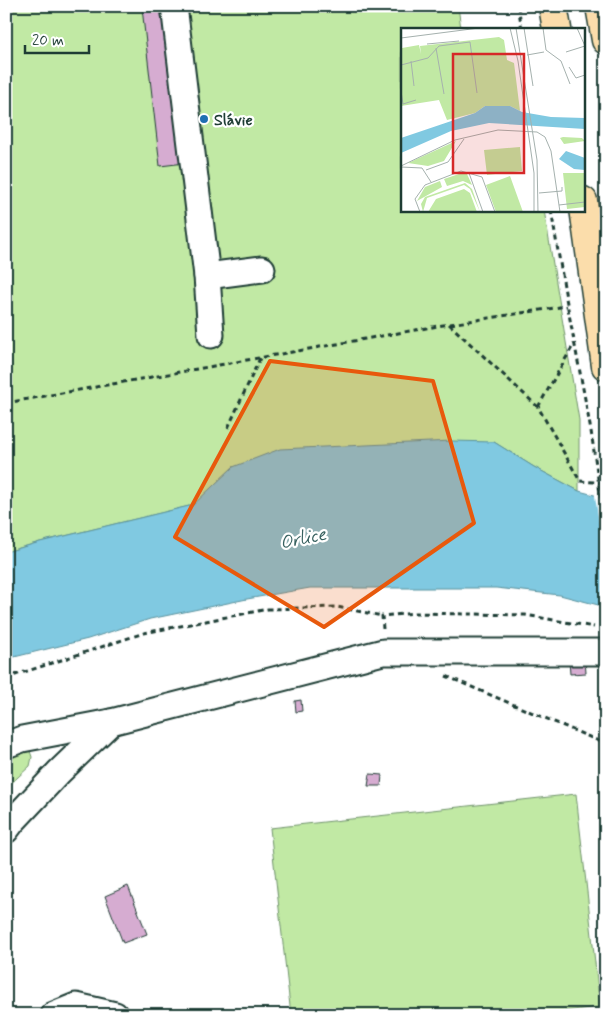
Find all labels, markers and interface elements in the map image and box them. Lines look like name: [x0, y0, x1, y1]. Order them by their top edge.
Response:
scale bar: [25, 22, 89, 54]
inset map: [401, 28, 584, 211]
text: 20 m: [32, 31, 64, 51]
place label: Slávie: [214, 110, 253, 131]
marker: Slávie: [198, 113, 210, 125]
water label: Orlice: [278, 522, 330, 556]

